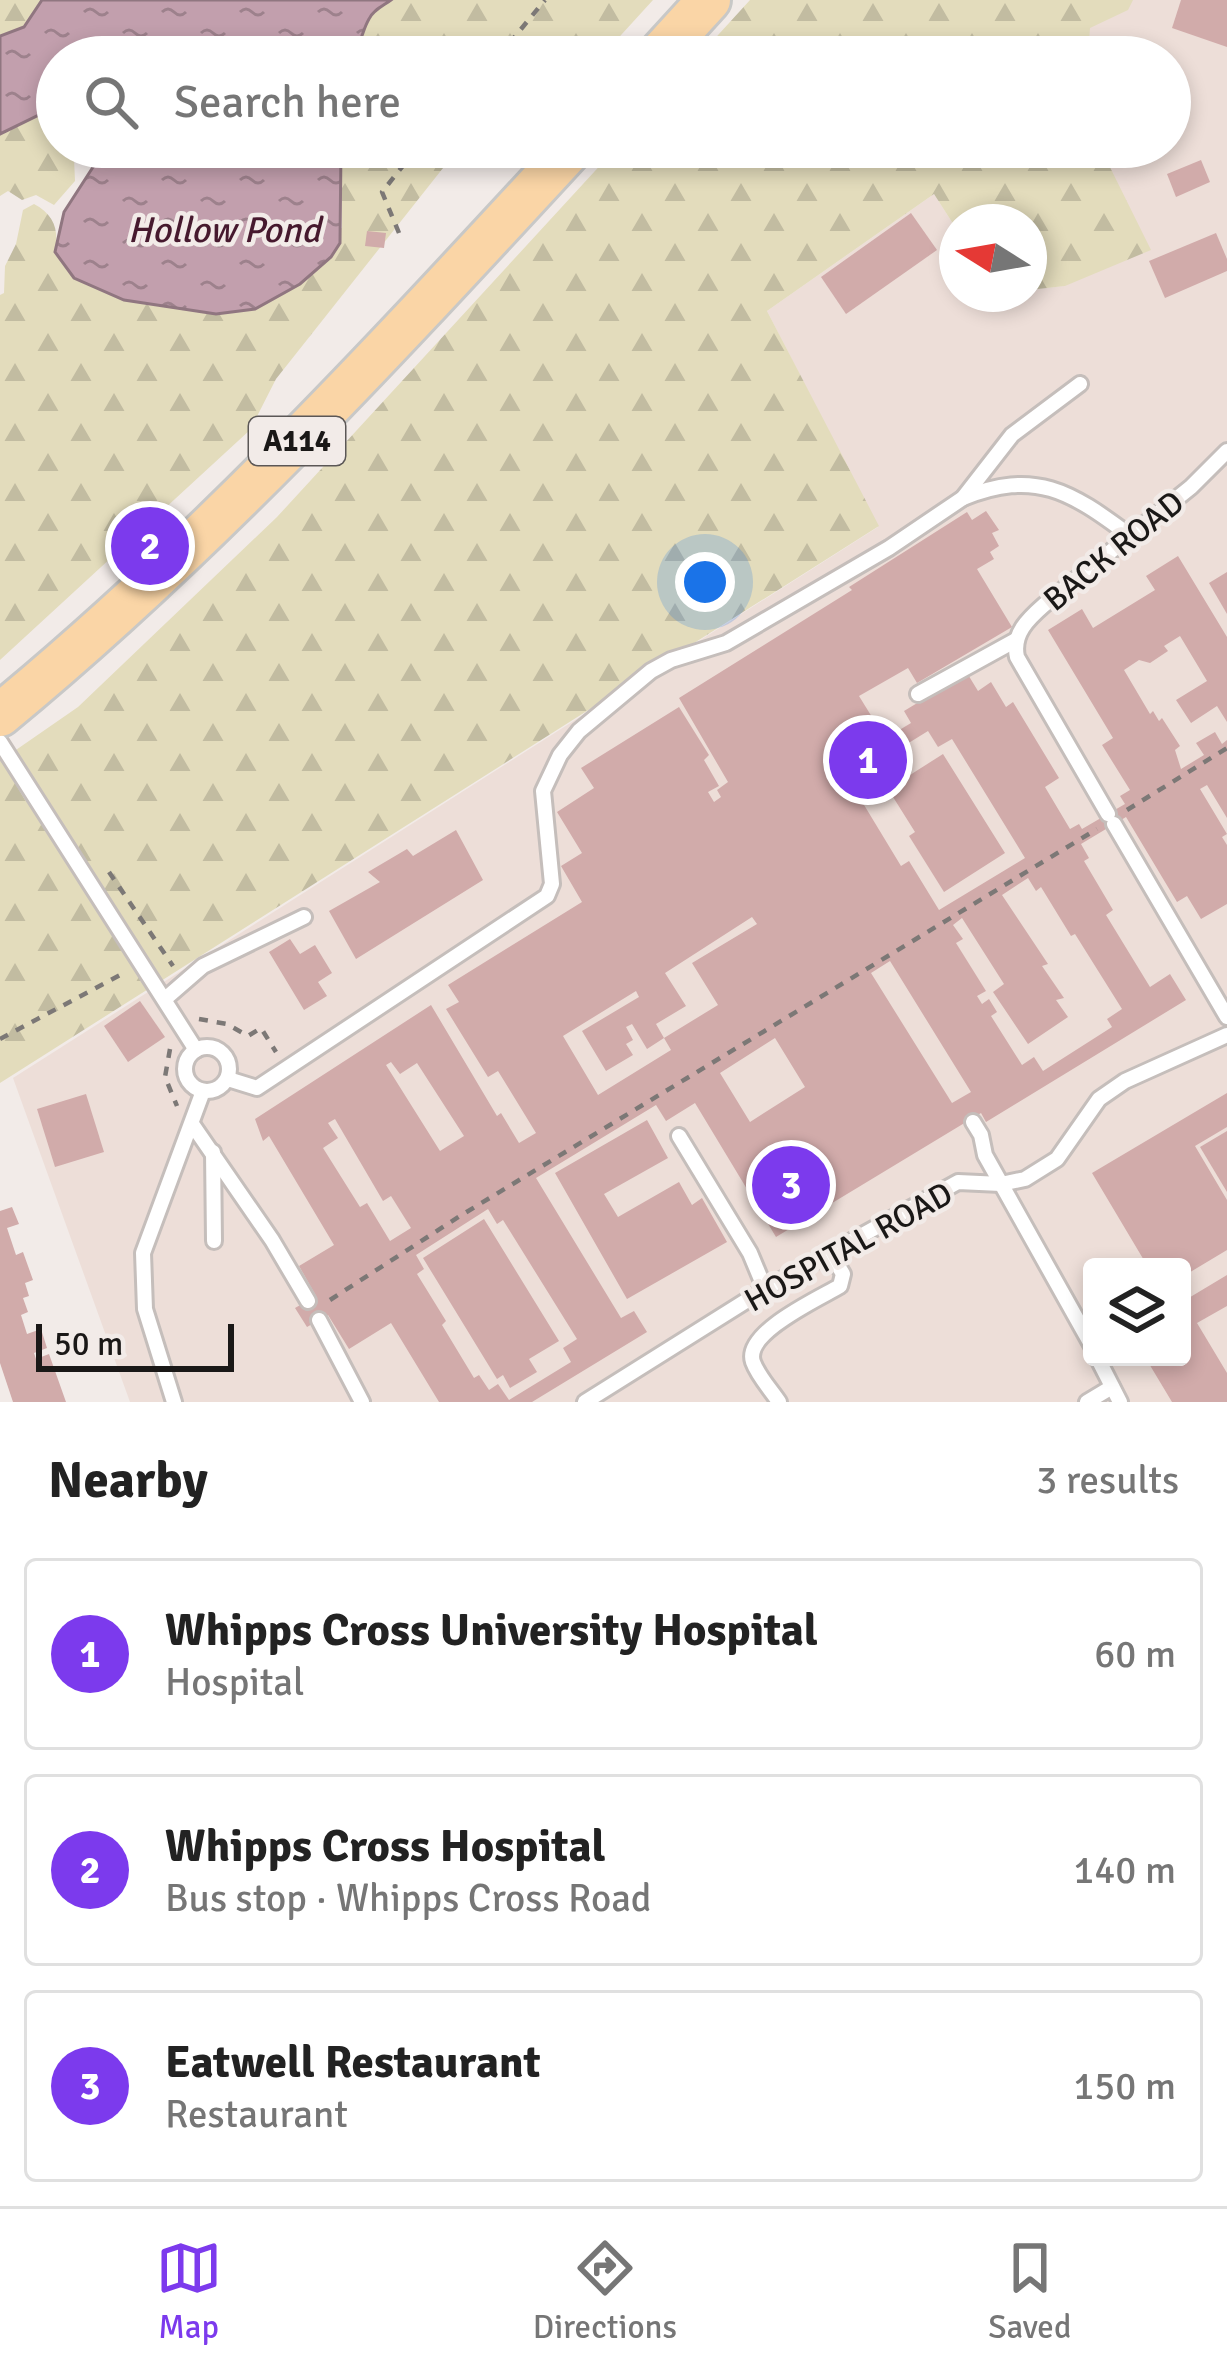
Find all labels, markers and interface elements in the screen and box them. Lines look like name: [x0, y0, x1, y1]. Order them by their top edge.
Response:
search box: [36, 36, 1191, 168]
icon: search: [78, 69, 144, 135]
text: Search here: [174, 75, 401, 130]
north arrow: [939, 204, 1047, 312]
water label: Hollow Pond: [128, 208, 324, 253]
road number: A114: [249, 417, 345, 465]
street label: BACK ROAD: [1035, 482, 1192, 620]
pin: 2: [111, 501, 189, 591]
your location: [675, 552, 735, 612]
pin: 1: [829, 715, 907, 805]
pin: 3: [752, 1140, 830, 1230]
street label: HOSPITAL ROAD: [738, 1173, 960, 1321]
map controls: [1083, 1258, 1191, 1366]
button: layers: [1083, 1258, 1191, 1366]
scale bar: [36, 1318, 234, 1371]
text: 50 m: [54, 1324, 123, 1365]
text: Nearby: [48, 1449, 208, 1512]
text: 3 results: [1036, 1456, 1179, 1504]
text: Whipps Cross University Hospital: [165, 1603, 818, 1658]
text: 1: [79, 1630, 101, 1678]
text: 60 m: [1094, 1630, 1176, 1678]
text: Hospital: [165, 1658, 305, 1706]
text: Whipps Cross Hospital: [165, 1819, 606, 1874]
text: 2: [79, 1846, 101, 1894]
text: 140 m: [1073, 1846, 1176, 1894]
text: Bus stop · Whipps Cross Road: [165, 1874, 652, 1922]
text: Eatwell Restaurant: [165, 2035, 541, 2090]
text: 3: [79, 2062, 101, 2110]
text: 150 m: [1073, 2062, 1176, 2110]
text: Restaurant: [165, 2090, 348, 2138]
tab: Map: [156, 2235, 222, 2348]
tab: Directions: [533, 2235, 677, 2348]
tab: Saved: [988, 2235, 1071, 2348]

